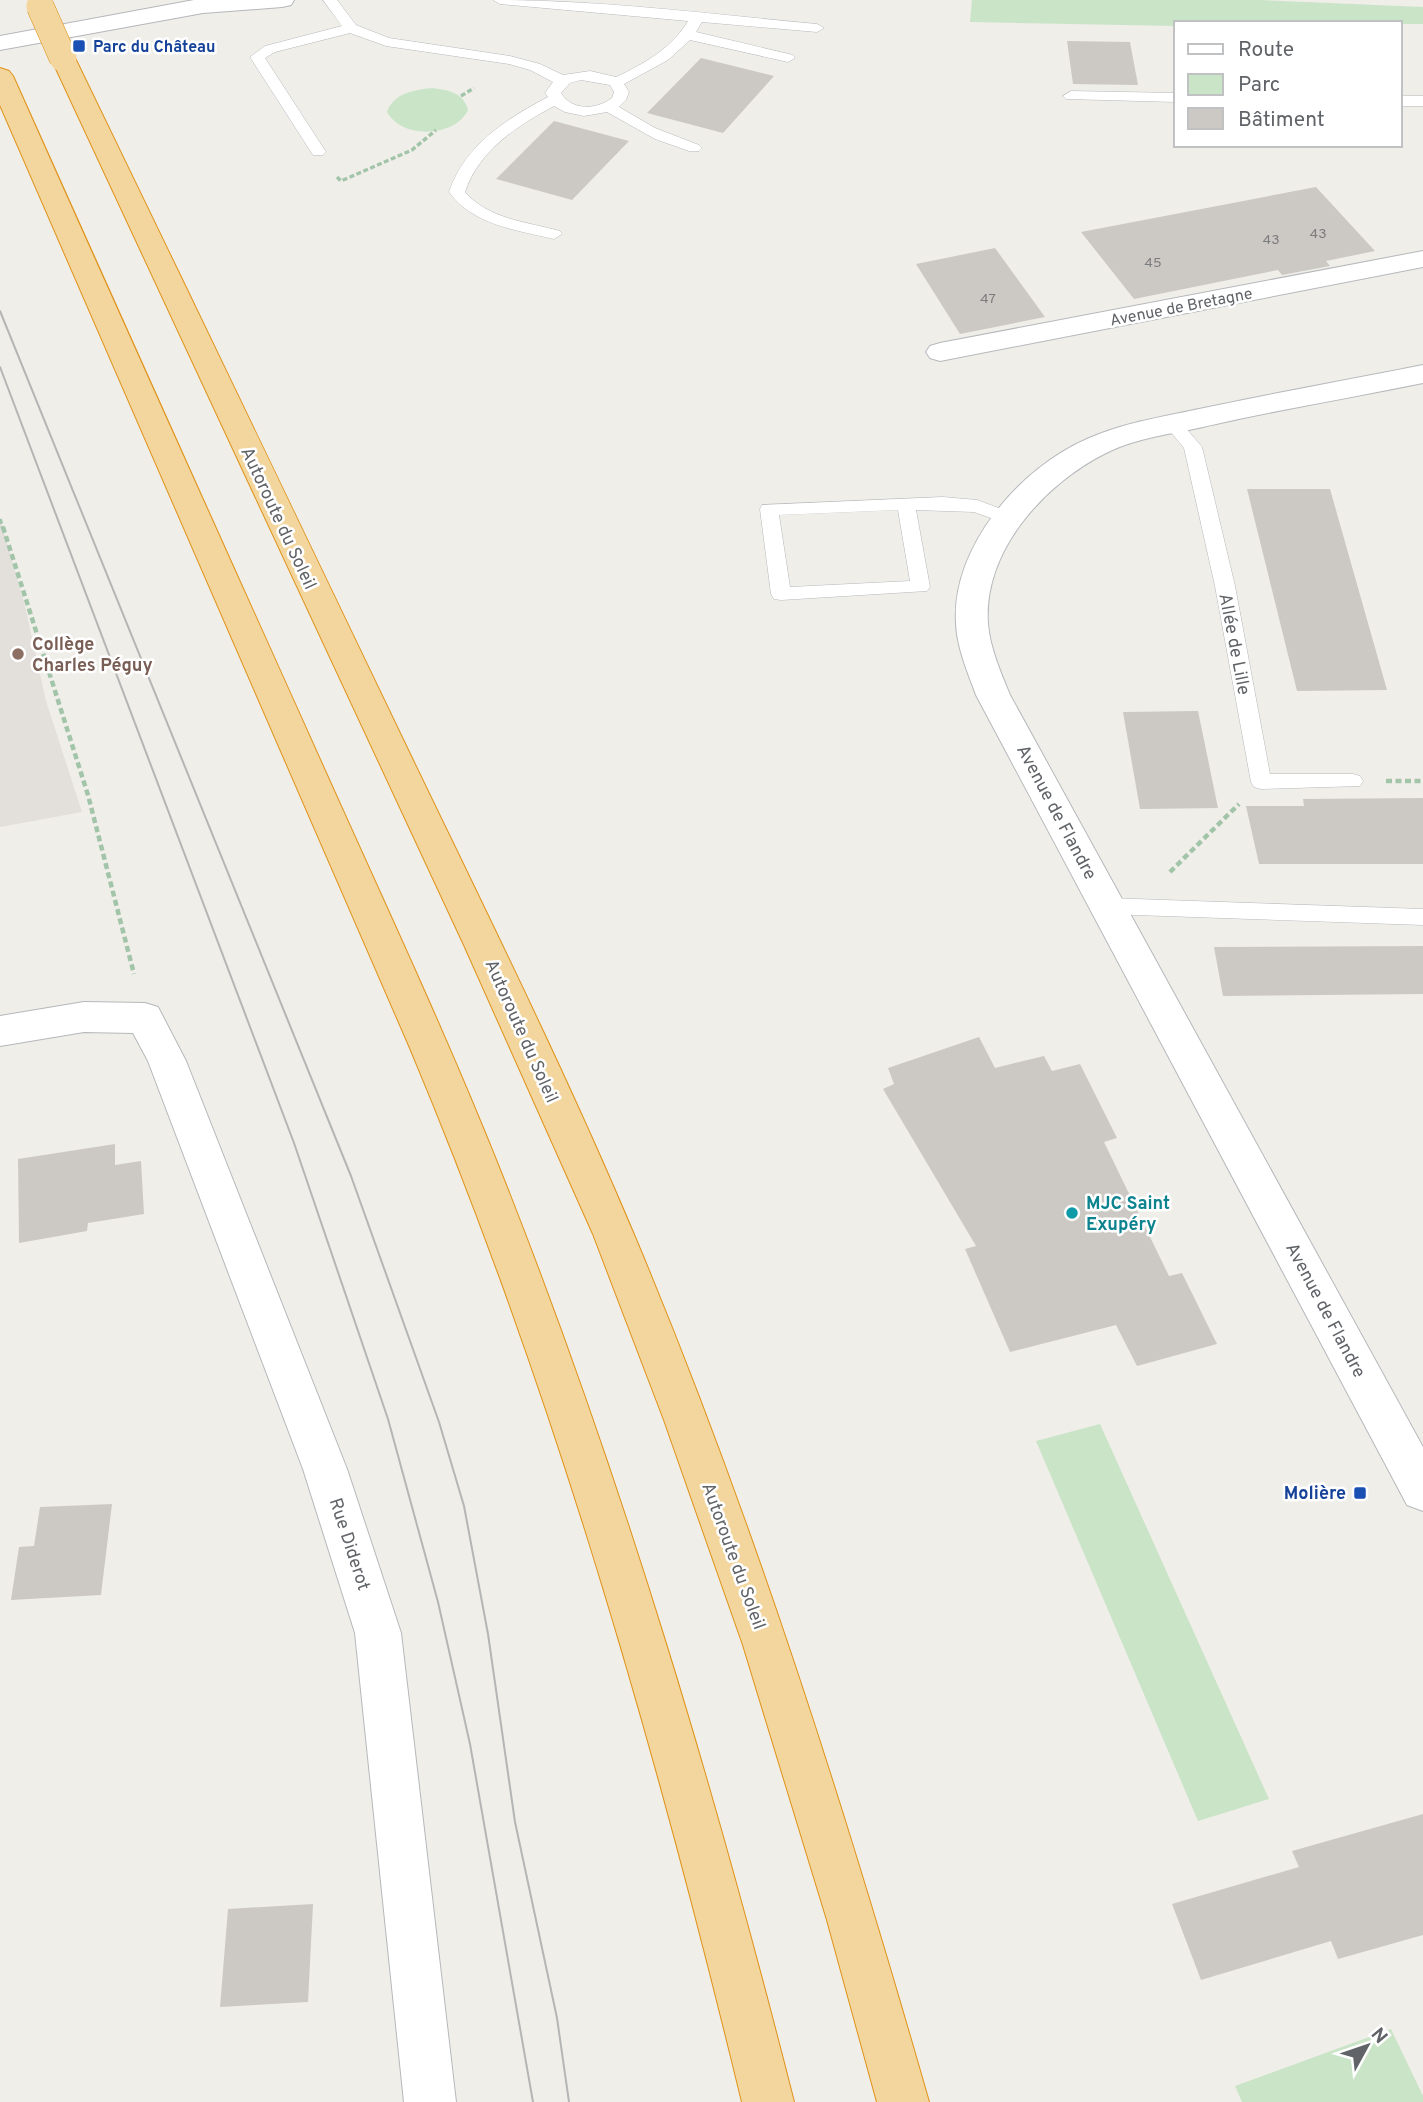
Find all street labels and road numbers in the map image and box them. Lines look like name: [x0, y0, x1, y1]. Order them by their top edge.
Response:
street label: Avenue de Bretagne: [1108, 284, 1254, 332]
street label: Autoroute du Soleil: [235, 444, 321, 594]
street label: Allée de Lille: [1212, 592, 1255, 697]
street label: Avenue de Flandre: [1010, 741, 1101, 884]
street label: Autoroute du Soleil: [479, 956, 563, 1107]
street label: Avenue de Flandre: [1279, 1239, 1370, 1382]
street label: Autoroute du Soleil: [695, 1480, 770, 1633]
street label: Rue Diderot: [323, 1495, 374, 1594]

